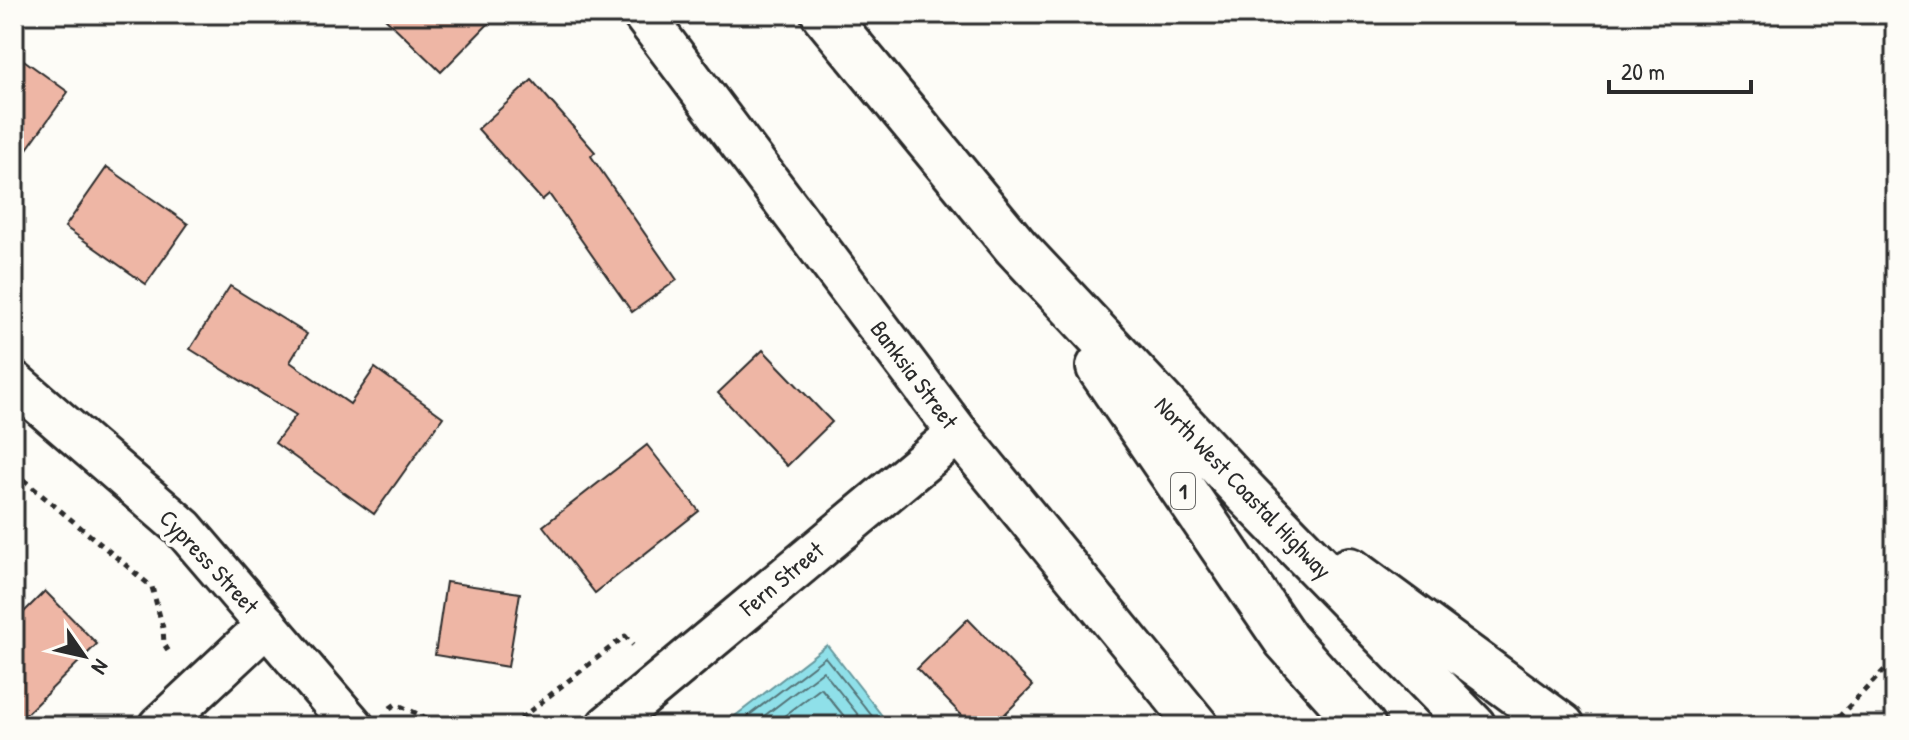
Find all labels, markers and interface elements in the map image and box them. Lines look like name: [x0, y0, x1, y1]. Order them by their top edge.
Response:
scale bar: [1609, 44, 1751, 94]
text: 20 m: [1621, 55, 1665, 87]
street label: Banksia Street: [864, 314, 966, 436]
street label: North West Coastal Highway: [1148, 389, 1339, 585]
road number: 1: [1171, 473, 1195, 509]
street label: Cypress Street: [153, 502, 267, 621]
street label: Fern Street: [732, 533, 831, 623]
north arrow: [44, 616, 124, 696]
text: N: [85, 654, 116, 681]

